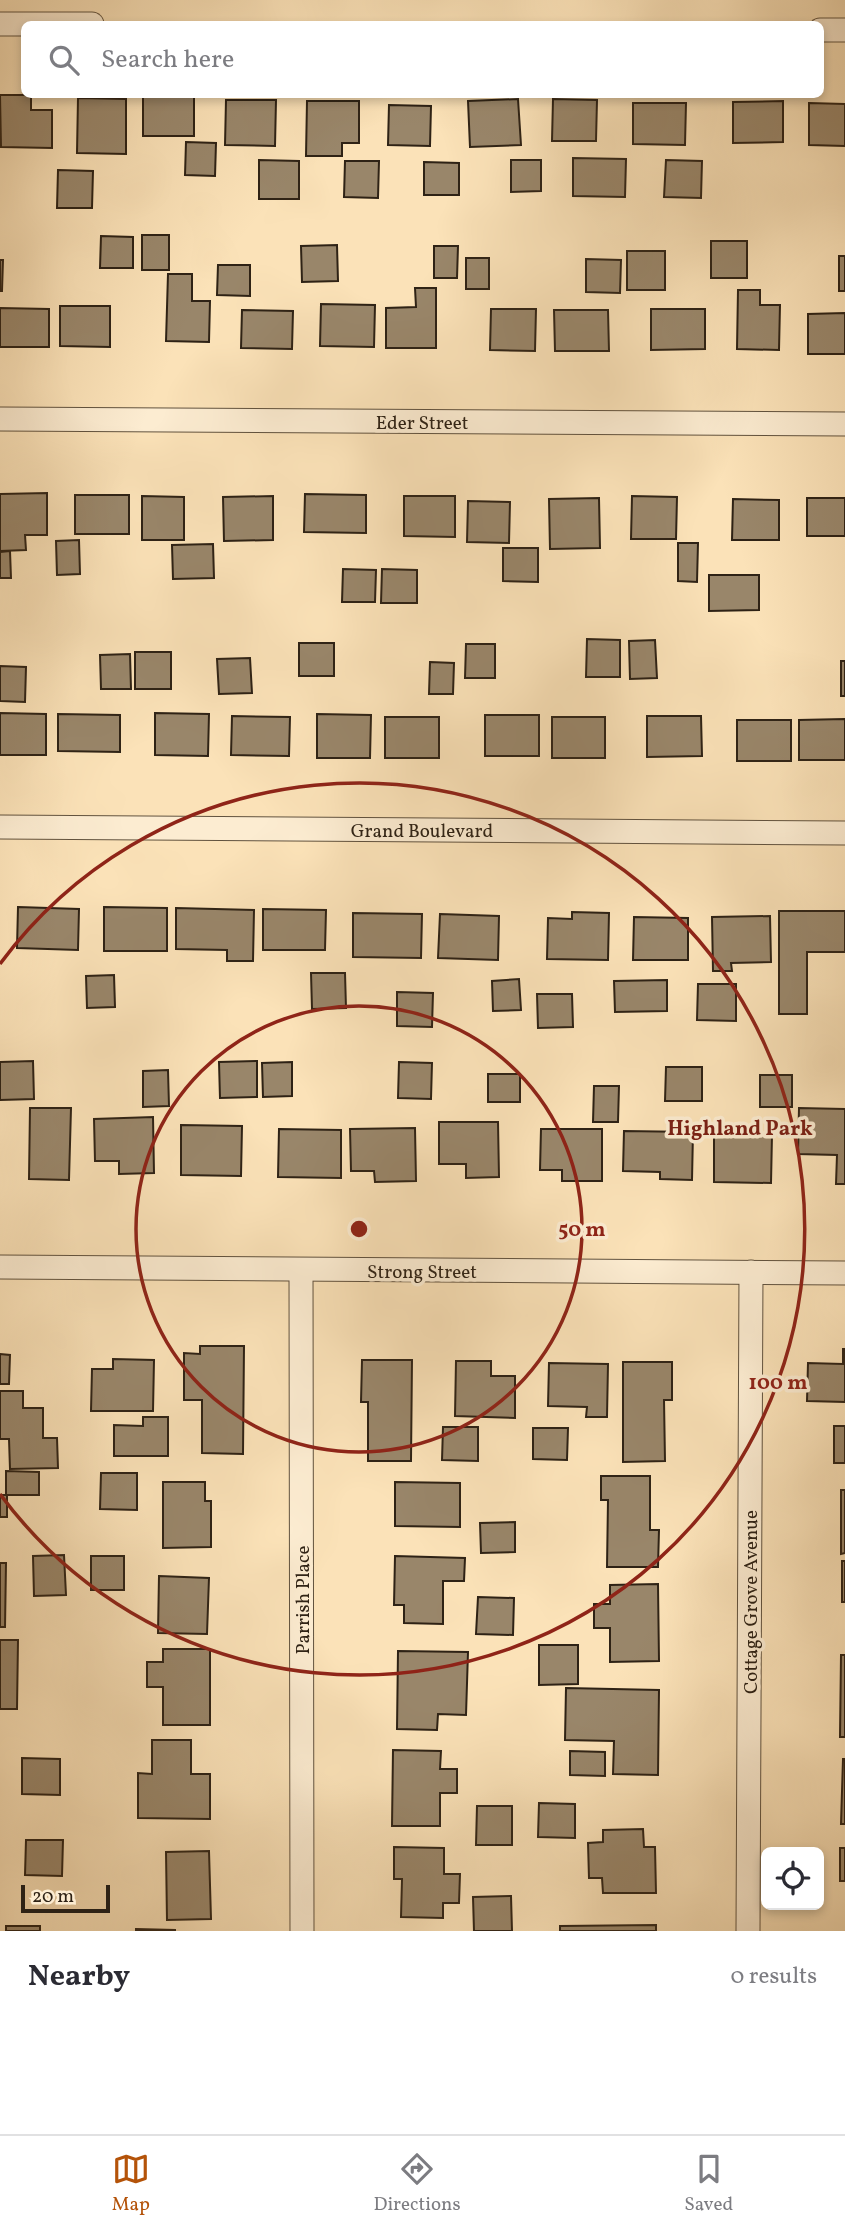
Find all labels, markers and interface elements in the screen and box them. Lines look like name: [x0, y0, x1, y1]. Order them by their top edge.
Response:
search box: [21, 21, 824, 98]
icon: search: [45, 41, 83, 79]
text: Search here: [101, 42, 234, 78]
street label: Eder Street: [376, 411, 469, 437]
street label: Grand Boulevard: [351, 819, 493, 845]
district label: Highland Park: [667, 1115, 813, 1144]
text: 50 m: [558, 1216, 606, 1245]
centre of rings: [347, 1217, 371, 1241]
street label: Strong Street: [367, 1260, 477, 1286]
text: 100 m: [748, 1369, 808, 1398]
street label: Cottage Grove Avenue: [739, 1510, 765, 1694]
street label: Parrish Place: [291, 1545, 317, 1655]
map controls: [761, 1847, 824, 1910]
button: locate: [761, 1847, 824, 1910]
scale bar: [21, 1882, 110, 1914]
text: 20 m: [32, 1884, 74, 1910]
text: Nearby: [28, 1956, 130, 1998]
text: 0 results: [730, 1961, 817, 1993]
tab: Map: [112, 2150, 150, 2218]
tab: Directions: [374, 2150, 461, 2218]
tab: Saved: [684, 2150, 733, 2218]

